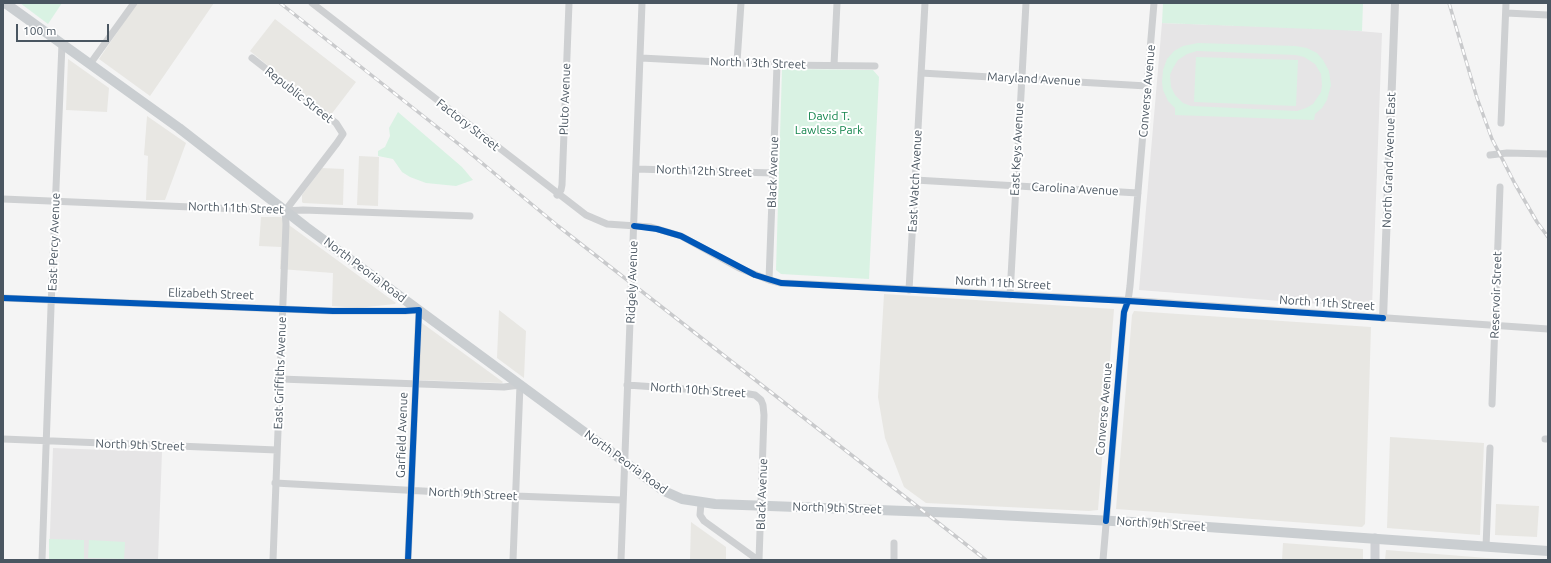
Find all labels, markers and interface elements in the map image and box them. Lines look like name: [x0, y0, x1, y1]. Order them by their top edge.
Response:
scale bar: [18, 16, 111, 42]
text: 100 m: [23, 24, 56, 37]
street label: Converse Avenue: [1136, 44, 1158, 138]
street label: North 13th Street: [710, 54, 806, 72]
street label: Pluto Avenue: [557, 63, 573, 135]
street label: Republic Street: [262, 64, 336, 126]
street label: Maryland Avenue: [987, 69, 1081, 89]
street label: North Grand Avenue East: [1379, 92, 1399, 228]
street label: Factory Street: [434, 96, 502, 154]
street label: East Keys Avenue: [1007, 102, 1027, 196]
park label: David T. Lawless Park: [795, 109, 863, 137]
street label: East Watch Avenue: [905, 129, 925, 233]
street label: Black Avenue: [765, 136, 781, 208]
street label: North 12th Street: [656, 162, 752, 180]
street label: Carolina Avenue: [1031, 180, 1119, 198]
street label: East Percy Avenue: [45, 193, 63, 291]
street label: North 11th Street: [188, 199, 284, 217]
street label: North Peoria Road: [321, 234, 409, 306]
street label: Ridgely Avenue: [623, 240, 641, 324]
street label: Reservoir Street: [1487, 251, 1505, 339]
street label: North 11th Street: [955, 273, 1051, 293]
street label: Elizabeth Street: [168, 285, 254, 303]
street label: North 11th Street: [1279, 292, 1375, 314]
street label: East Griffiths Avenue: [271, 316, 289, 430]
street label: Converse Avenue: [1093, 362, 1115, 456]
street label: North 10th Street: [650, 379, 746, 401]
street label: Garfield Avenue: [393, 392, 411, 478]
street label: North Peoria Road: [582, 427, 670, 497]
street label: North 9th Street: [95, 436, 185, 454]
street label: Black Avenue: [754, 458, 770, 530]
street label: North 9th Street: [428, 484, 518, 504]
street label: North 9th Street: [792, 499, 882, 517]
street label: North 9th Street: [1116, 514, 1206, 534]

